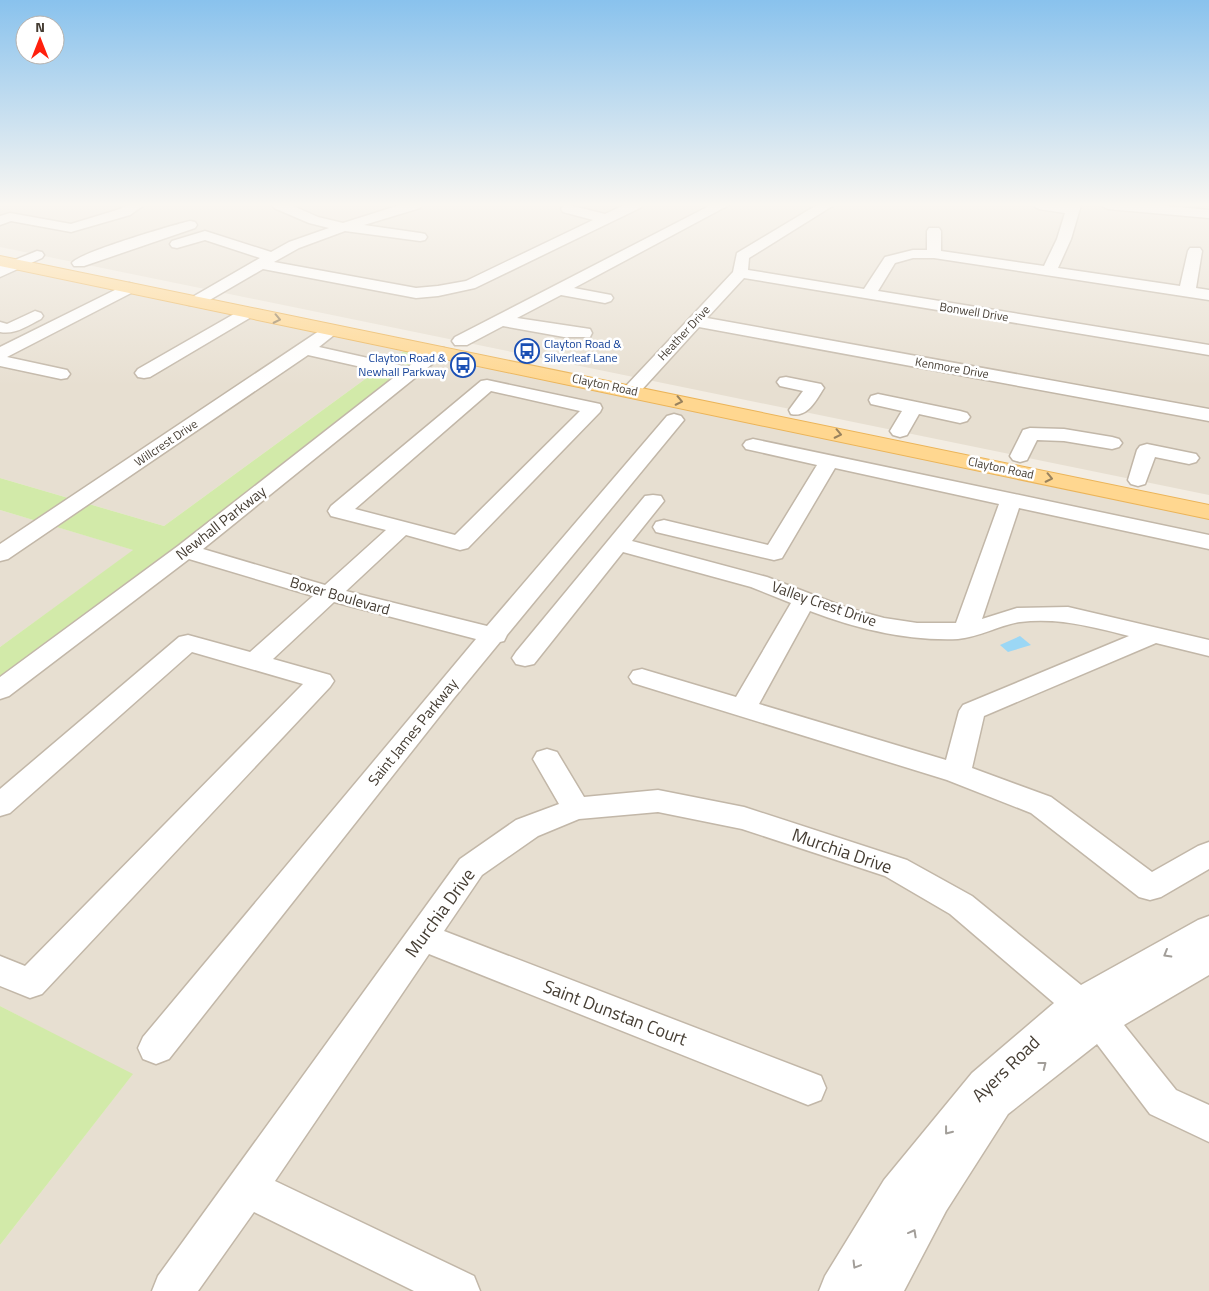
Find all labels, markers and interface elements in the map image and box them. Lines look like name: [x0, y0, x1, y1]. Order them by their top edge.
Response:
north arrow: [15, 15, 65, 65]
text: N: [35, 16, 45, 37]
street label: Bonwell Drive: [938, 297, 1010, 326]
street label: Heather Drive: [653, 301, 714, 365]
one-way arrow: [272, 314, 281, 324]
place label: Clayton Road & Silverleaf Lane: [544, 334, 622, 367]
bus stop icon: Clayton Road & Silverleaf Lane: [514, 338, 540, 364]
place label: Clayton Road & Newhall Parkway: [358, 348, 447, 381]
bus stop icon: Clayton Road & Newhall Parkway: [450, 352, 476, 378]
street label: Kenmore Drive: [914, 352, 990, 383]
street label: Clayton Road: [571, 368, 640, 401]
one-way arrow: [675, 395, 684, 406]
street label: Willcrest Drive: [130, 414, 201, 471]
one-way arrow: [834, 428, 843, 439]
street label: Clayton Road: [967, 451, 1036, 484]
one-way arrow: [1044, 472, 1053, 483]
street label: Newhall Parkway: [170, 480, 271, 565]
street label: Boxer Boulevard: [287, 570, 393, 621]
street label: Valley Crest Drive: [768, 575, 880, 632]
street label: Saint James Parkway: [362, 673, 463, 790]
street label: Murchia Drive: [788, 821, 896, 880]
street label: Murchia Drive: [398, 862, 481, 963]
one-way arrow: [1164, 947, 1173, 957]
street label: Saint Dunstan Court: [539, 973, 692, 1053]
street label: Ayers Road: [966, 1029, 1046, 1108]
one-way arrow: [1037, 1063, 1046, 1071]
one-way arrow: [945, 1125, 954, 1135]
one-way arrow: [906, 1229, 916, 1238]
one-way arrow: [852, 1259, 862, 1268]

